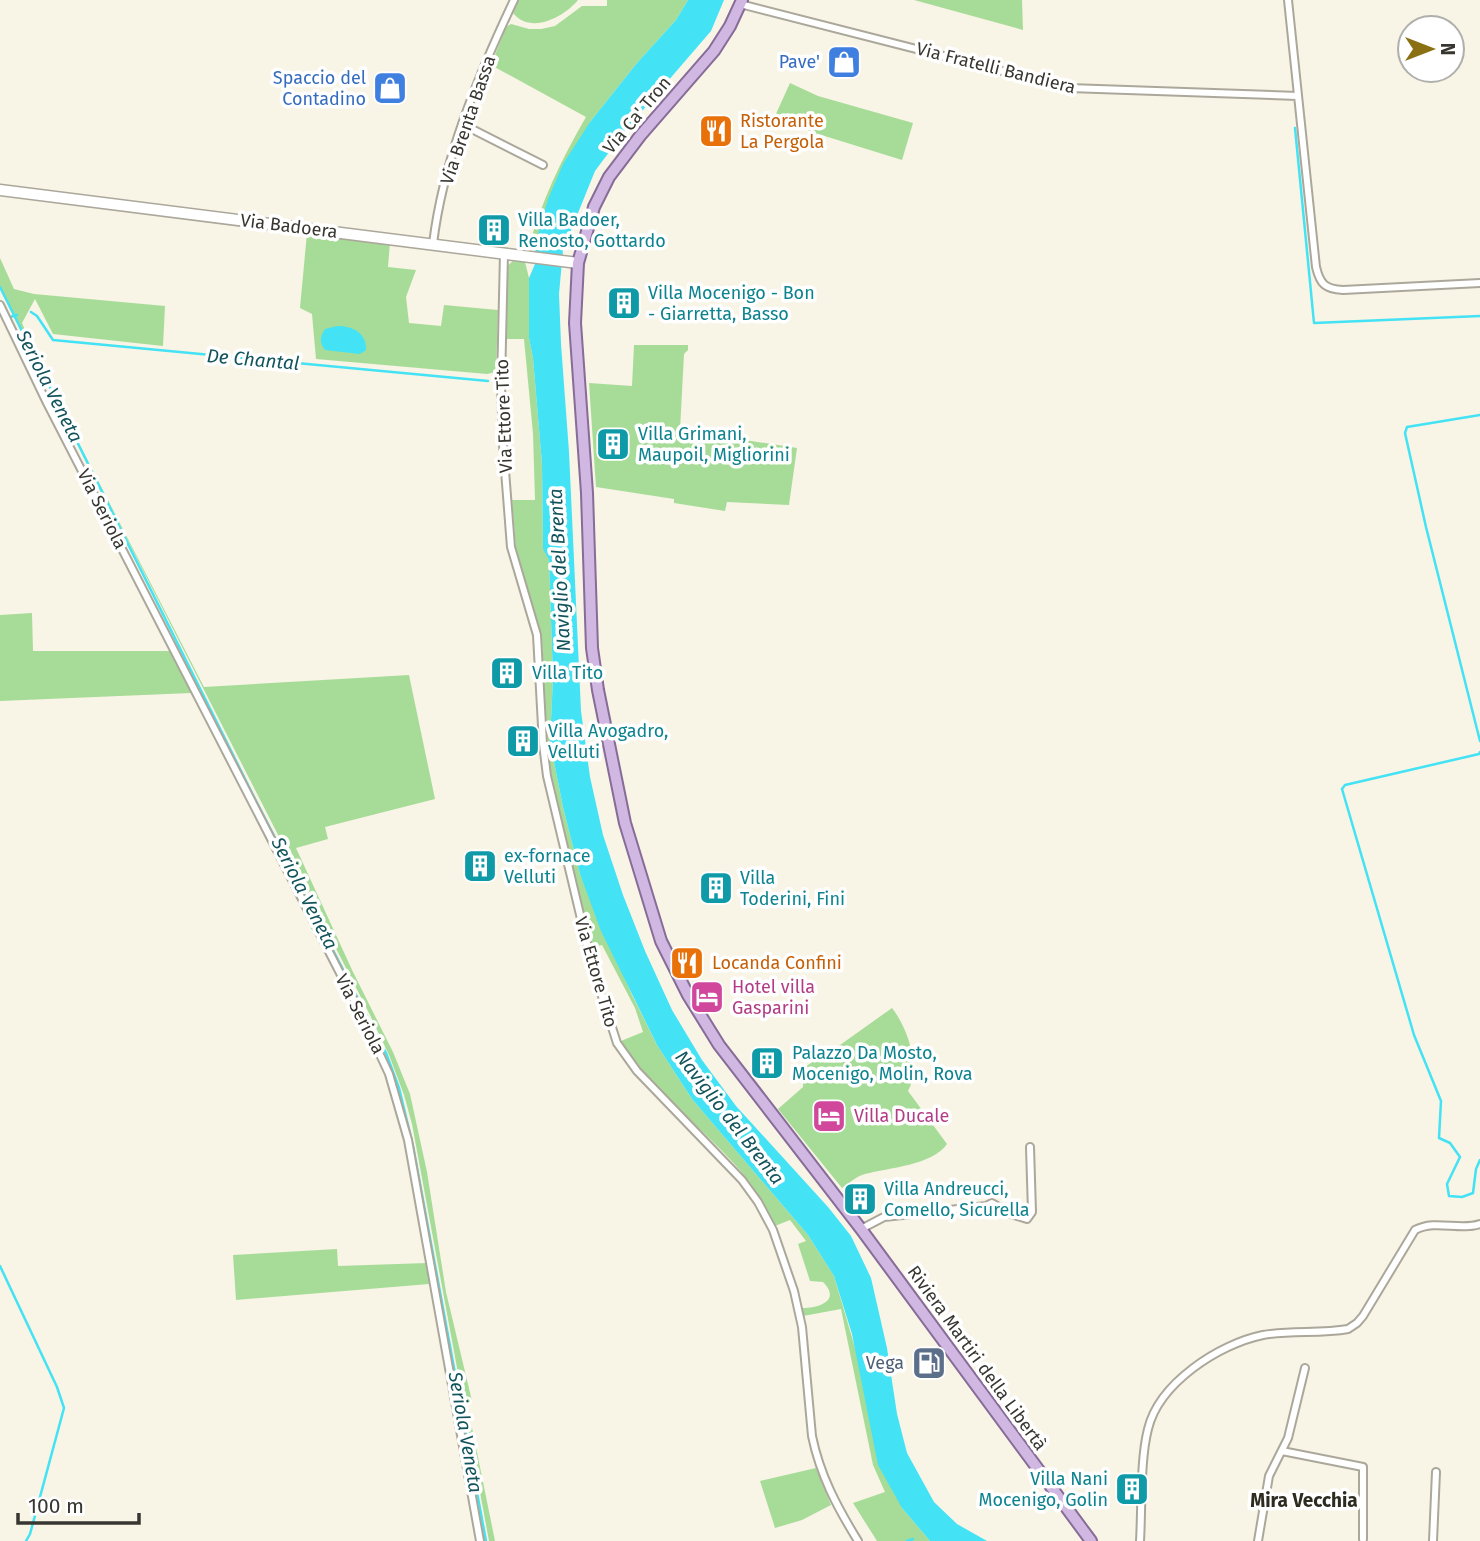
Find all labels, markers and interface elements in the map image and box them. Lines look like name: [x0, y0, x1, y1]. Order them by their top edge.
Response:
north arrow: [1396, 14, 1466, 84]
street label: Via Fratelli Bandiera: [914, 38, 1078, 98]
shop icon: Pave': [825, 43, 863, 81]
text: N: [1436, 43, 1459, 55]
place label: Pave': [779, 51, 820, 73]
street label: Via Brenta Bassa: [436, 53, 500, 187]
place label: Spaccio del Contadino: [273, 67, 366, 110]
shop icon: Spaccio del Contadino: [371, 69, 409, 107]
street label: Via Ca' Tron: [598, 72, 676, 158]
place label: Ristorante La Pergola: [740, 110, 824, 153]
restaurant icon: Ristorante La Pergola: [697, 112, 735, 150]
street label: Via Badoera: [239, 209, 339, 243]
place label: Villa Badoer, Renosto, Gottardo: [518, 209, 666, 252]
building icon: Villa Badoer, Renosto, Gottardo: [475, 211, 513, 249]
place label: Villa Mocenigo - Bon - Giarretta, Basso: [648, 282, 815, 325]
building icon: Villa Mocenigo - Bon - Giarretta, Basso: [605, 284, 643, 322]
water label: Seriola Veneta: [11, 326, 88, 446]
water label: De Chantal: [206, 344, 300, 375]
street label: Via Ettore Tito: [491, 358, 517, 474]
place label: Villa Grimani, Maupoil, Migliorini: [638, 423, 790, 466]
building icon: Villa Grimani, Maupoil, Migliorini: [594, 425, 632, 463]
street label: Via Seriola: [72, 465, 132, 553]
water label: Naviglio del Brenta: [544, 488, 575, 652]
building icon: Villa Tito: [488, 654, 526, 692]
place label: Villa Tito: [532, 662, 603, 684]
place label: Villa Avogadro, Velluti: [548, 720, 668, 763]
building icon: Villa Avogadro, Velluti: [504, 722, 542, 760]
water label: Seriola Veneta: [266, 833, 343, 953]
place label: ex-fornace Velluti: [504, 845, 590, 888]
building icon: ex-fornace Velluti: [461, 847, 499, 885]
place label: Villa Toderini, Fini: [740, 867, 845, 910]
building icon: Villa Toderini, Fini: [697, 869, 735, 907]
street label: Via Ettore Tito: [570, 914, 622, 1030]
restaurant icon: Locanda Confini: [668, 944, 706, 982]
place label: Locanda Confini: [712, 952, 842, 974]
street label: Via Seriola: [330, 970, 390, 1058]
place label: Hotel villa Gasparini: [732, 976, 815, 1019]
hotel icon: Hotel villa Gasparini: [688, 978, 726, 1016]
place label: Palazzo Da Mosto, Mocenigo, Molin, Rova: [792, 1042, 973, 1085]
building icon: Palazzo Da Mosto, Mocenigo, Molin, Rova: [748, 1044, 786, 1082]
water label: Naviglio del Brenta: [670, 1046, 789, 1189]
hotel icon: Villa Ducale: [810, 1097, 848, 1135]
place label: Villa Ducale: [854, 1105, 949, 1127]
place label: Villa Andreucci, Comello, Sicurella: [884, 1178, 1030, 1221]
building icon: Villa Andreucci, Comello, Sicurella: [841, 1180, 879, 1218]
street label: Riviera Martiri della Libertà: [903, 1261, 1051, 1455]
fuel station icon: Vega: [910, 1344, 948, 1382]
place label: Vega: [866, 1352, 904, 1374]
water label: Seriola Veneta: [443, 1369, 487, 1494]
place label: Villa Nani Mocenigo, Golin: [979, 1468, 1108, 1511]
building icon: Villa Nani Mocenigo, Golin: [1113, 1470, 1151, 1508]
scale bar: [18, 1482, 138, 1526]
district label: Mira Vecchia: [1250, 1489, 1358, 1512]
text: 100 m: [28, 1493, 84, 1519]

